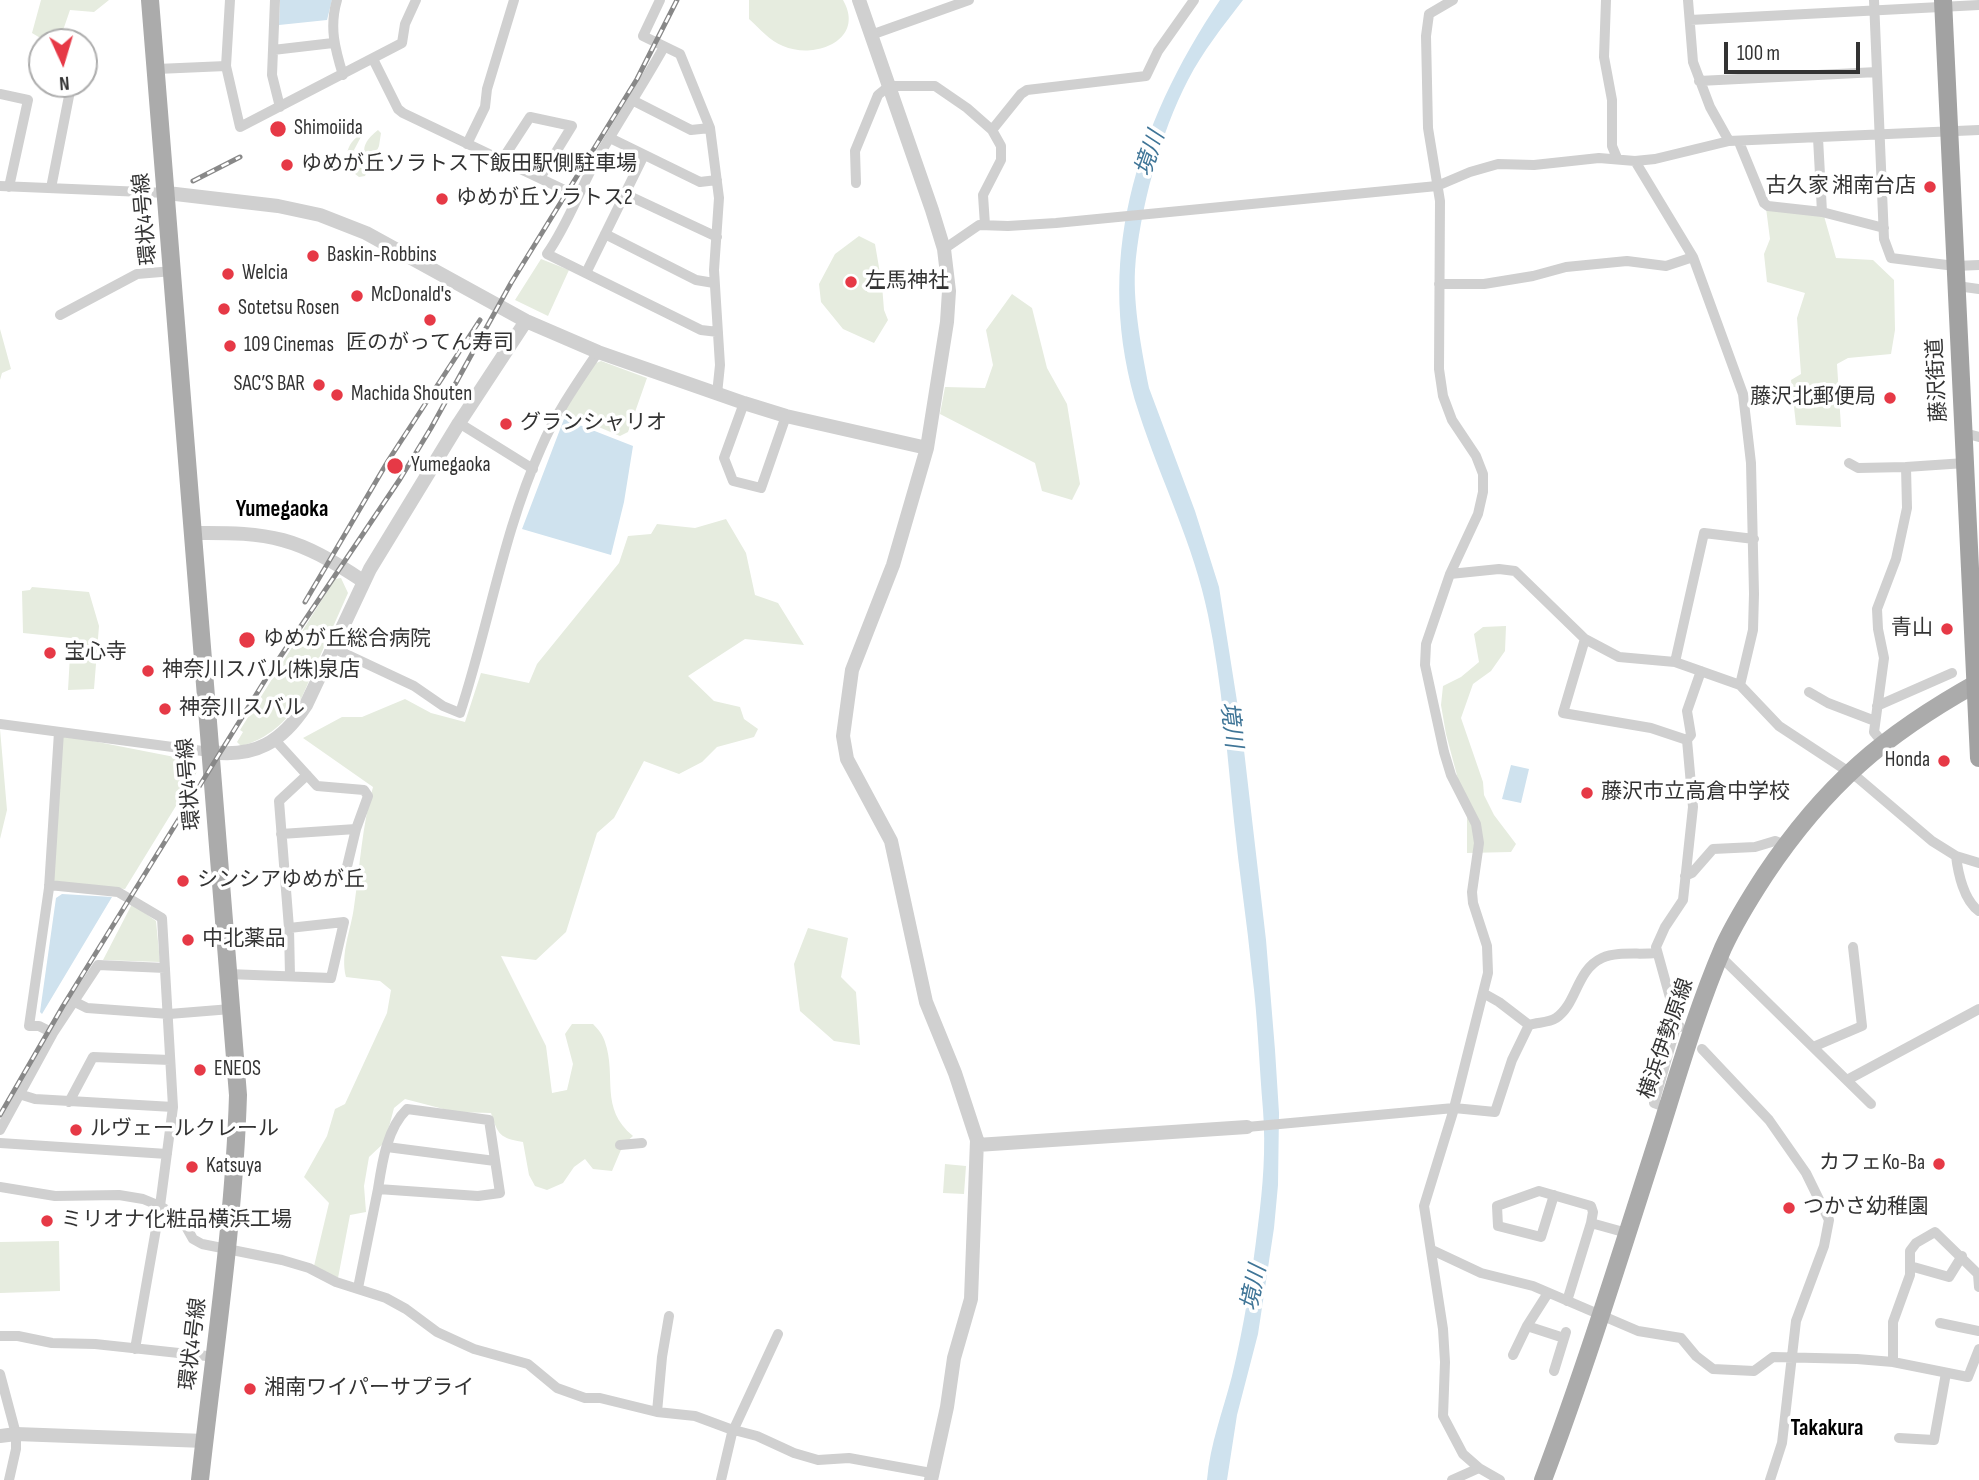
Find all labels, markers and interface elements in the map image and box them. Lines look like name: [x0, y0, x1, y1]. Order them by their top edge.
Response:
north arrow: [28, 28, 98, 98]
scale bar: [1727, 28, 1864, 72]
text: 100 m: [1737, 41, 1780, 66]
text: N: [58, 71, 70, 94]
place label: Shimoiida: [294, 116, 363, 142]
marker: Shimoiida: [268, 119, 288, 139]
water label: 境川: [1130, 128, 1172, 180]
place label: ゆめが丘ソラトス下飯田駅側駐車場: [301, 152, 637, 178]
marker: ゆめが丘ソラトス下飯田駅側駐車場: [279, 157, 295, 173]
street label: 環状4号線: [129, 172, 163, 266]
place label: 古久家 湘南台店: [1766, 174, 1916, 200]
marker: 古久家 湘南台店: [1922, 179, 1938, 195]
place label: ゆめが丘ソラトス2: [456, 186, 633, 212]
marker: ゆめが丘ソラトス2: [434, 191, 450, 207]
place label: Baskin-Robbins: [327, 243, 437, 269]
marker: Baskin-Robbins: [305, 248, 321, 264]
place label: Welcia: [242, 261, 288, 287]
marker: Welcia: [220, 266, 236, 282]
place label: 左馬神社: [865, 269, 949, 295]
marker: 左馬神社: [843, 274, 859, 290]
place label: McDonald's: [371, 283, 451, 309]
marker: McDonald's: [349, 288, 365, 304]
place label: Sotetsu Rosen: [238, 296, 339, 322]
marker: Sotetsu Rosen: [216, 301, 232, 317]
marker: 匠のがってん寿司: [422, 312, 438, 328]
place label: 匠のがってん寿司: [346, 331, 514, 357]
place label: 109 Cinemas: [244, 333, 334, 359]
street label: 藤沢街道: [1923, 337, 1953, 423]
marker: 109 Cinemas: [222, 338, 238, 354]
place label: SAC’S BAR: [233, 372, 305, 398]
marker: SAC’S BAR: [311, 377, 327, 393]
place label: Machida Shouten: [351, 382, 472, 408]
place label: 藤沢北郵便局: [1750, 385, 1876, 411]
marker: Machida Shouten: [329, 387, 345, 403]
marker: 藤沢北郵便局: [1882, 390, 1898, 406]
place label: グランシャリオ: [520, 411, 667, 437]
marker: グランシャリオ: [498, 416, 514, 432]
place label: Yumegaoka: [411, 453, 491, 479]
marker: Yumegaoka: [385, 456, 405, 476]
district label: Yumegaoka: [236, 496, 328, 524]
place label: 青山: [1891, 616, 1933, 642]
marker: 青山: [1939, 621, 1955, 637]
place label: ゆめが丘総合病院: [263, 627, 431, 653]
marker: ゆめが丘総合病院: [237, 630, 257, 650]
place label: 宝心寺: [64, 640, 127, 666]
marker: 宝心寺: [42, 645, 58, 661]
place label: 神奈川スバル(株)泉店: [162, 658, 360, 684]
marker: 神奈川スバル(株)泉店: [140, 663, 156, 679]
place label: 神奈川スバル: [179, 696, 305, 722]
water label: 境川: [1213, 700, 1247, 750]
marker: 神奈川スバル: [157, 701, 173, 717]
street label: 環状4号線: [173, 737, 207, 831]
place label: Honda: [1885, 748, 1930, 774]
marker: Honda: [1936, 753, 1952, 769]
place label: 藤沢市立高倉中学校: [1601, 780, 1790, 806]
marker: 藤沢市立高倉中学校: [1579, 785, 1595, 801]
place label: シンシアゆめが丘: [197, 868, 365, 894]
marker: シンシアゆめが丘: [175, 873, 191, 889]
place label: 中北薬品: [202, 927, 286, 953]
marker: 中北薬品: [180, 932, 196, 948]
street label: 横浜伊勢原線: [1635, 975, 1699, 1103]
place label: ENEOS: [214, 1057, 261, 1083]
marker: ENEOS: [192, 1062, 208, 1078]
place label: ルヴェールクレール: [90, 1117, 279, 1143]
marker: ルヴェールクレール: [68, 1122, 84, 1138]
place label: カフェKo-Ba: [1819, 1151, 1925, 1177]
place label: Katsuya: [206, 1154, 262, 1180]
marker: カフェKo-Ba: [1931, 1156, 1947, 1172]
marker: Katsuya: [184, 1159, 200, 1175]
place label: つかさ幼稚園: [1803, 1195, 1929, 1221]
marker: つかさ幼稚園: [1781, 1200, 1797, 1216]
place label: ミリオナ化粧品横浜工場: [61, 1208, 292, 1234]
marker: ミリオナ化粧品横浜工場: [39, 1213, 55, 1229]
water label: 境川: [1237, 1263, 1273, 1313]
street label: 環状4号線: [176, 1296, 212, 1392]
place label: 湘南ワイパーサプライ: [264, 1376, 474, 1402]
marker: 湘南ワイパーサプライ: [242, 1381, 258, 1397]
district label: Takakura: [1790, 1415, 1864, 1443]

